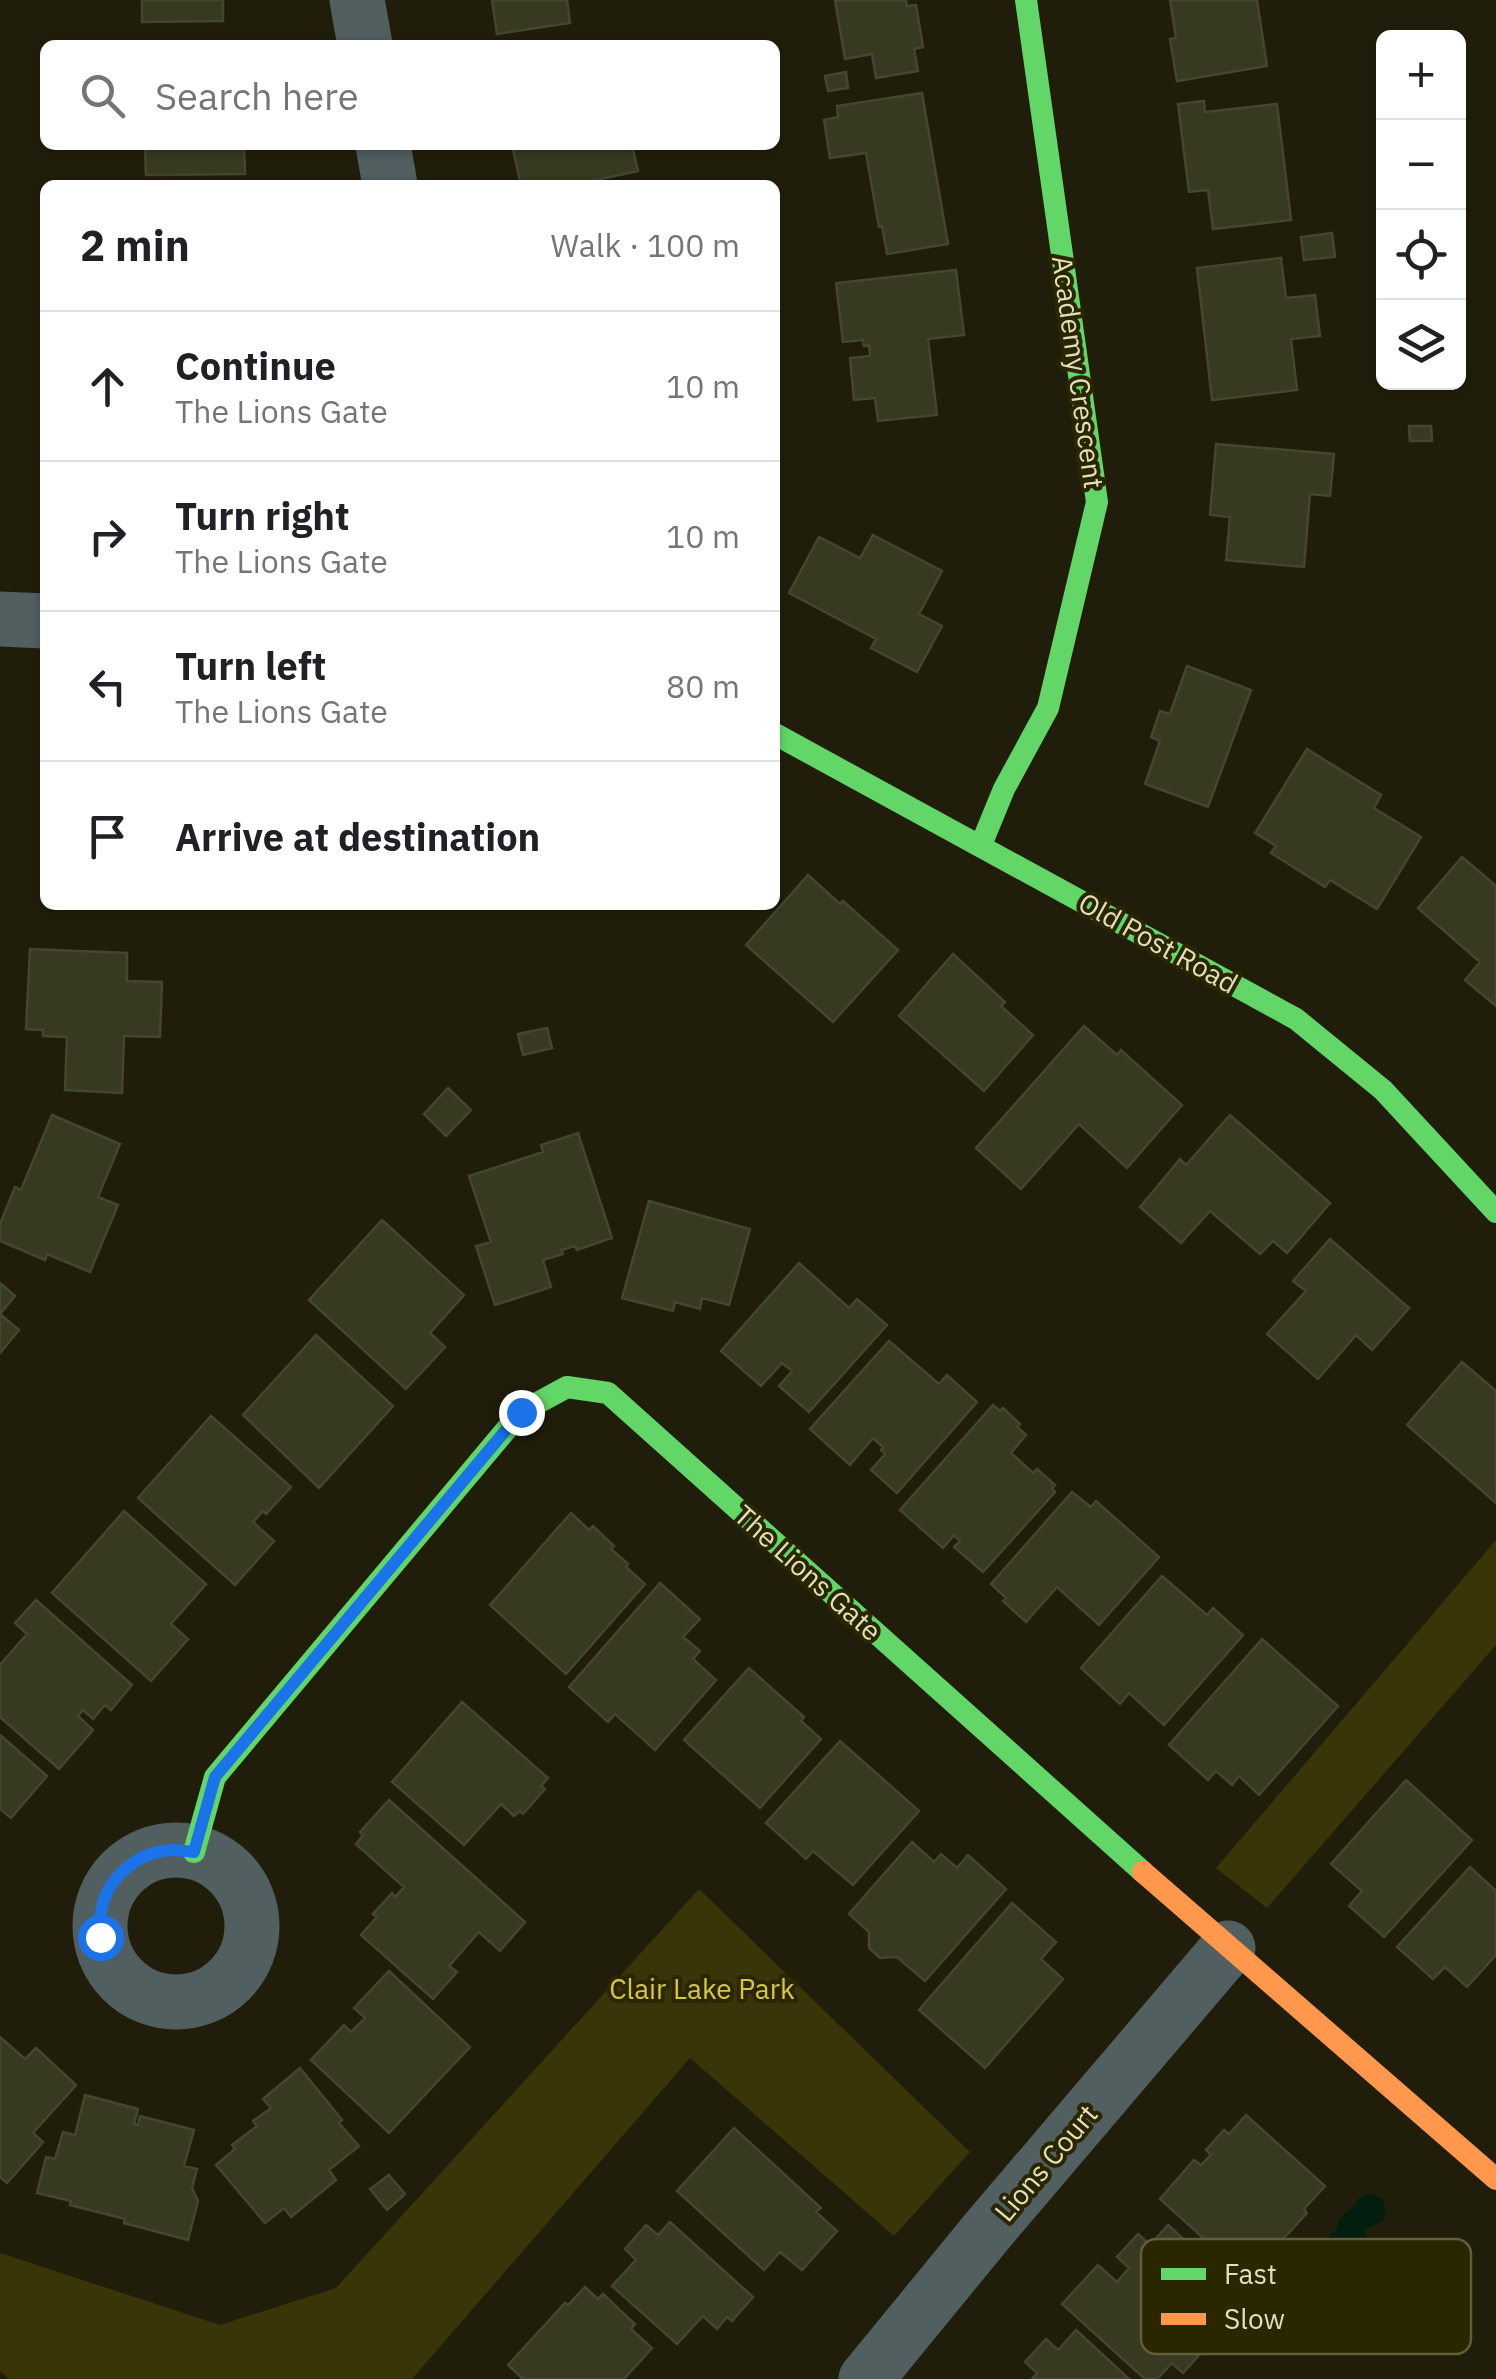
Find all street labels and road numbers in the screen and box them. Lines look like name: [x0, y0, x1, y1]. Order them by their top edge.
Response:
street label: Academy Crescent: [1044, 253, 1113, 491]
street label: Old Post Road: [1072, 884, 1244, 1002]
street label: The Lions Gate: [727, 1497, 890, 1649]
street label: Lions Court: [986, 2096, 1105, 2229]

